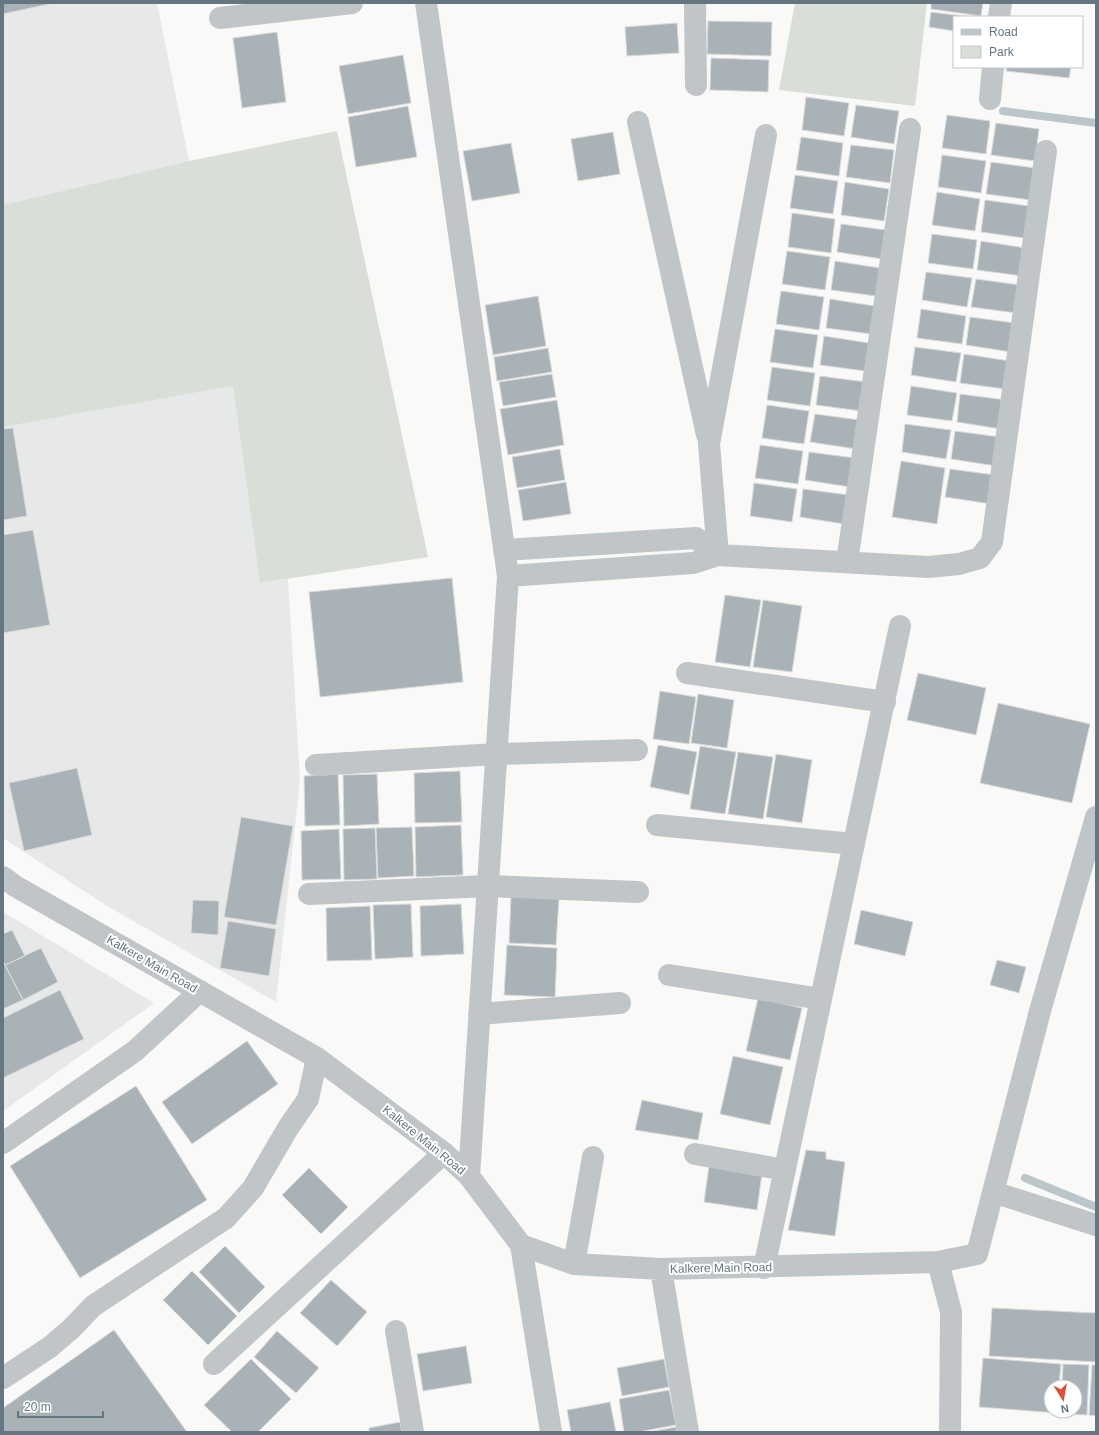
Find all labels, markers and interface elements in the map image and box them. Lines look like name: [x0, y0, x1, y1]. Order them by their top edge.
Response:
legend: [953, 16, 1083, 68]
text: Road: [989, 25, 1018, 39]
text: Park: [989, 45, 1015, 59]
street label: Kalkere Main Road: [104, 932, 200, 996]
street label: Kalkere Main Road: [380, 1102, 468, 1178]
street label: Kalkere Main Road: [670, 1260, 772, 1276]
north arrow: [1043, 1379, 1083, 1419]
scale bar: [18, 1393, 103, 1419]
text: 20 m: [24, 1400, 51, 1414]
text: N: [1060, 1402, 1070, 1415]

